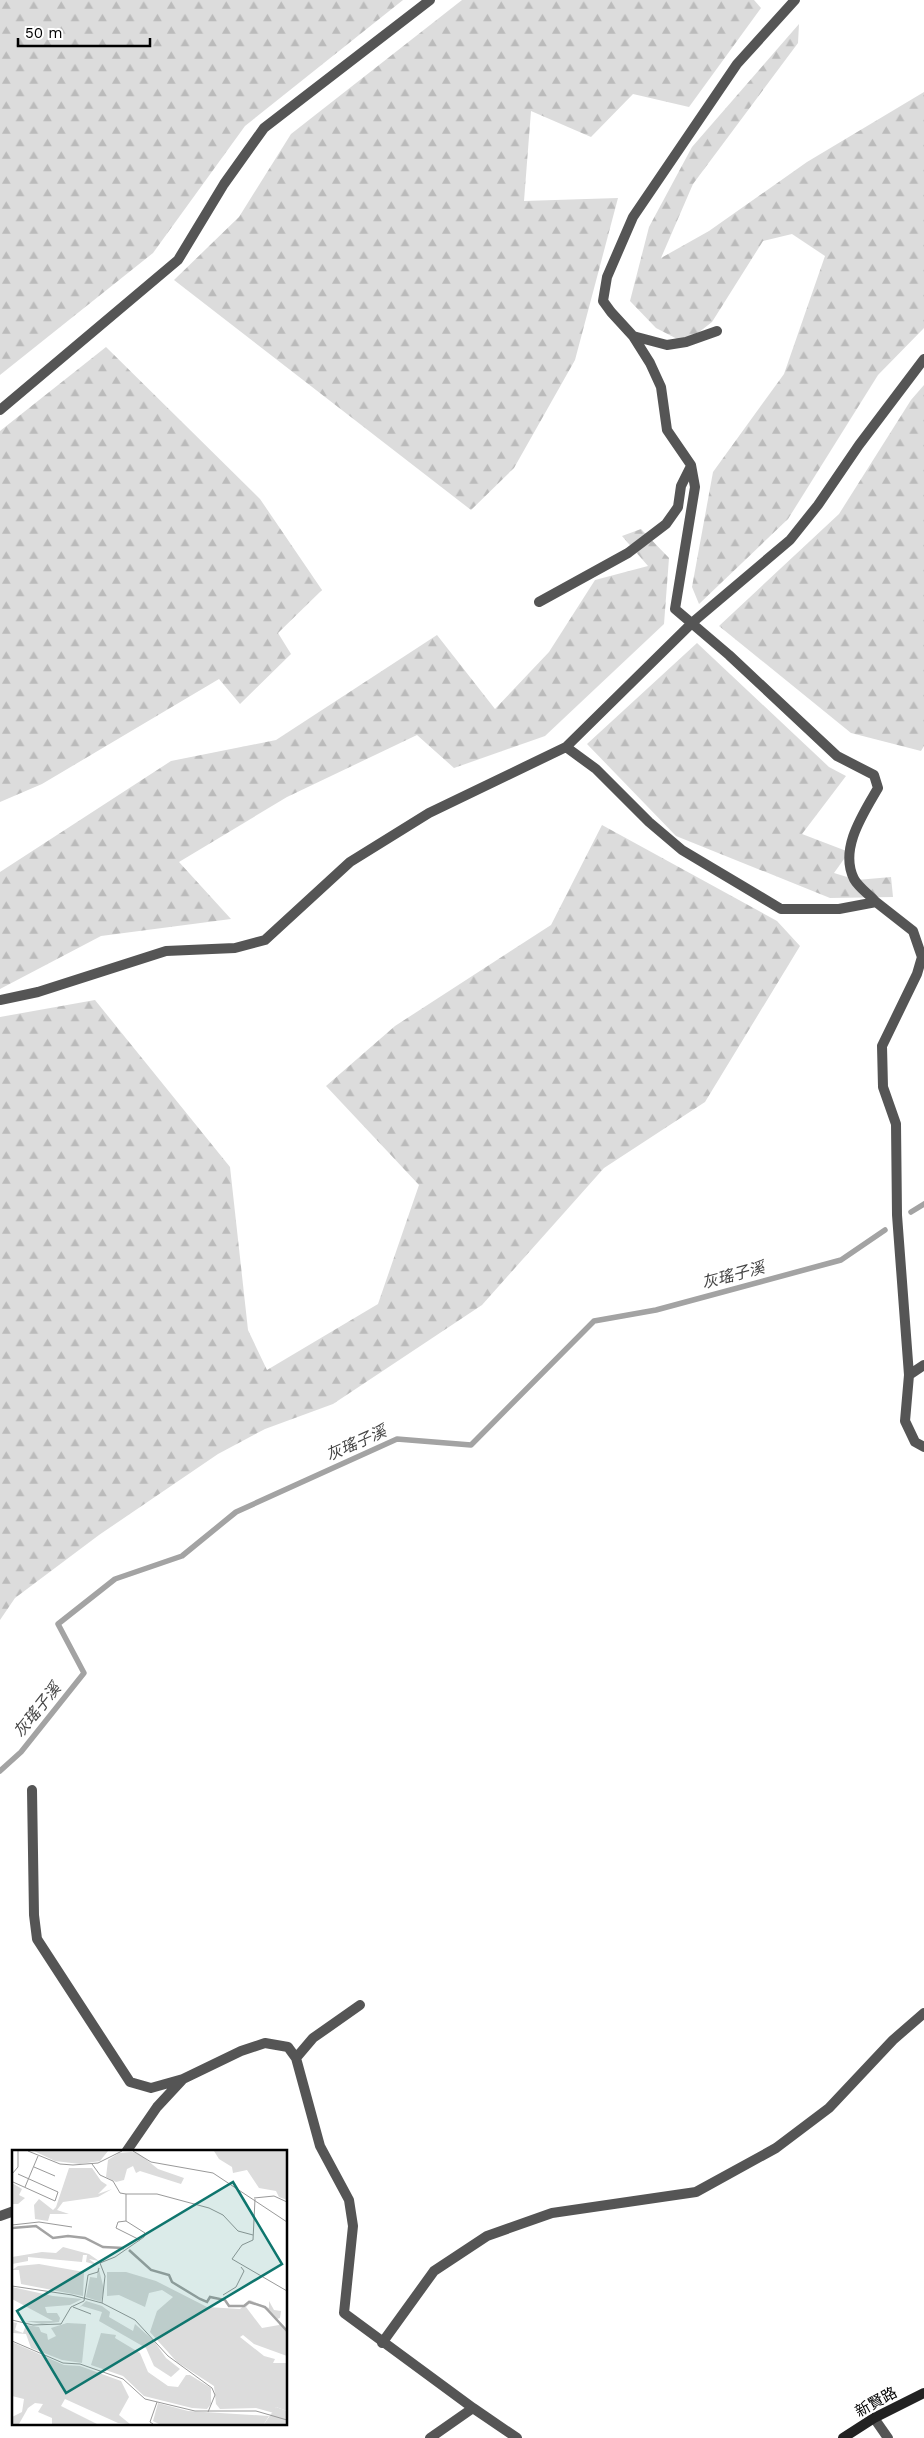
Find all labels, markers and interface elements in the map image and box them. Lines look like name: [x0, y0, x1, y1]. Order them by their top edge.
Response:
scale bar: [18, 15, 150, 47]
text: 50 m: [25, 24, 62, 42]
water label: 灰瑤子溪: [700, 1257, 768, 1292]
water label: 灰瑤子溪: [323, 1420, 391, 1465]
water label: 灰瑤子溪: [9, 1678, 66, 1741]
inset map: [12, 2150, 288, 2426]
street label: 新賢路: [852, 2383, 900, 2421]

